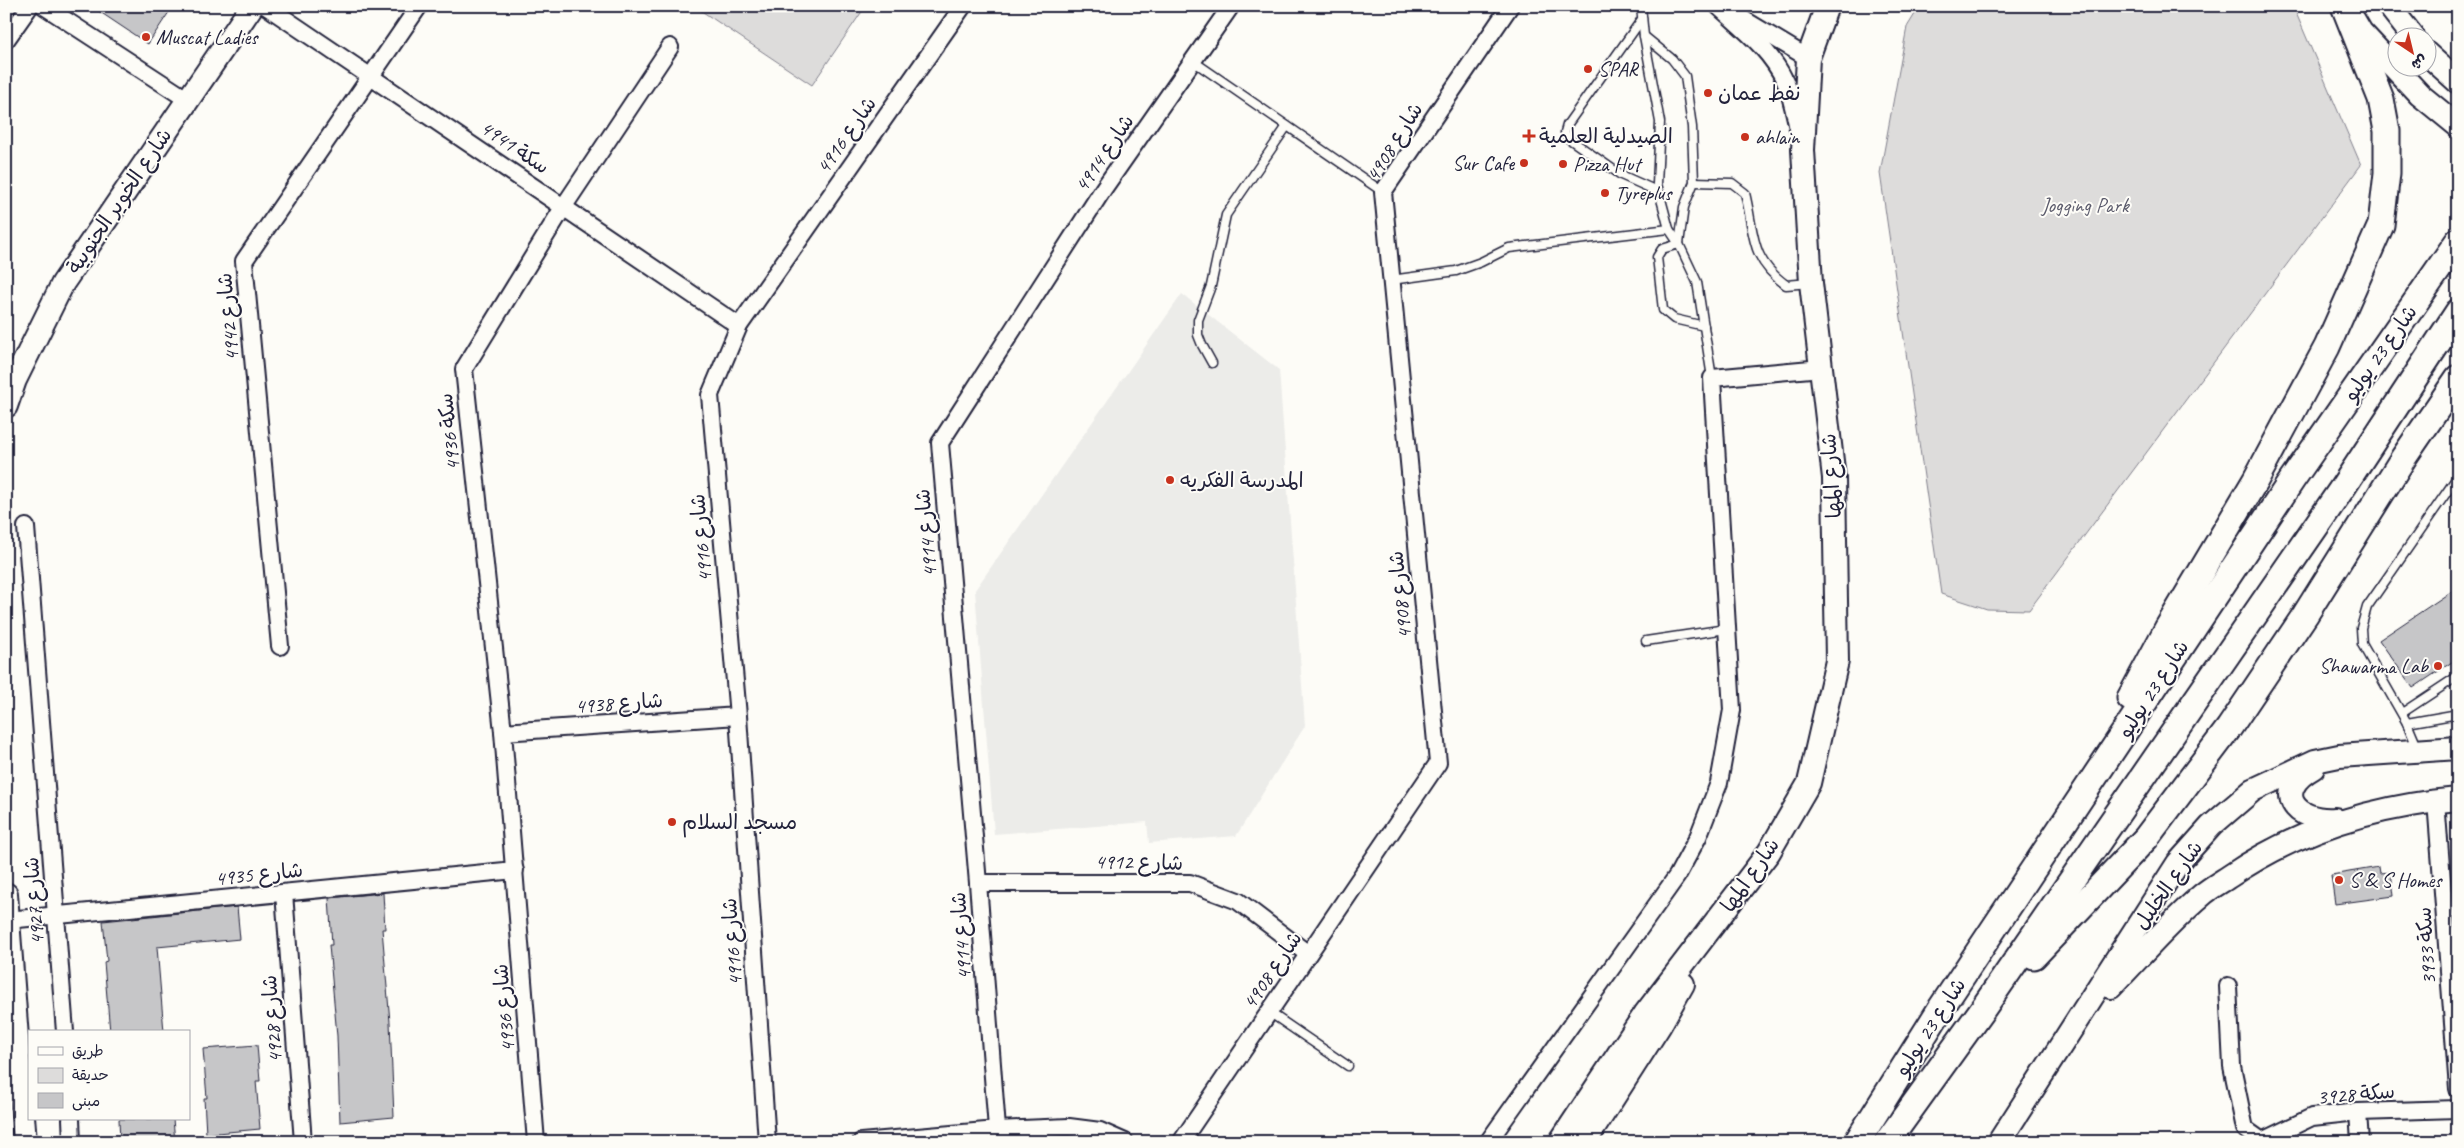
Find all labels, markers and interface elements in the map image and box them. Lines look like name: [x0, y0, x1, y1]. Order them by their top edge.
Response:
place label: Muscat Ladies: [156, 24, 259, 50]
north arrow: [2386, 28, 2436, 78]
marker: Muscat Ladies: [140, 31, 152, 43]
text: ش: [2408, 51, 2430, 74]
place label: SPAR: [1598, 56, 1640, 82]
marker: SPAR: [1582, 63, 1594, 75]
place label: نفط عمان: [1718, 80, 1801, 106]
marker: نفط عمان: [1702, 87, 1714, 99]
street label: 4916 شارع: [810, 91, 884, 180]
street label: 4908 شارع: [1360, 98, 1430, 187]
street label: 4914 شارع: [1069, 109, 1141, 198]
street label: سكة 4941: [475, 114, 555, 180]
street label: شارع الخوير الجنوبية: [61, 123, 179, 280]
place label: الصيدلية العلمية: [1539, 123, 1673, 149]
place label: ahlain: [1755, 124, 1801, 150]
marker: الصيدلية العلمية: [1523, 130, 1535, 142]
marker: ahlain: [1739, 131, 1751, 143]
place label: Sur Cafe: [1452, 150, 1515, 176]
place label: Pizza Hut: [1573, 151, 1643, 177]
marker: Sur Cafe: [1518, 157, 1530, 169]
marker: Pizza Hut: [1557, 158, 1569, 170]
place label: Tyreplus: [1615, 180, 1673, 206]
marker: Tyreplus: [1599, 187, 1611, 199]
park label: Jogging Park: [2040, 192, 2130, 218]
street label: 4942 شارع: [211, 272, 247, 362]
street label: شارع 23 يوليو: [2337, 300, 2424, 408]
street label: سكة 4936: [432, 392, 466, 472]
street label: شارع المها: [1815, 433, 1849, 519]
place label: المدرسة الفكريه: [1180, 467, 1304, 493]
marker: المدرسة الفكريه: [1164, 474, 1176, 486]
street label: 4914 شارع: [909, 488, 945, 578]
street label: 4916 شارع: [684, 493, 720, 583]
street label: 4908 شارع: [1382, 550, 1420, 640]
street label: شارع 23 يوليو: [2111, 635, 2196, 745]
place label: Shawarma Lab: [2319, 653, 2430, 679]
marker: Shawarma Lab: [2432, 660, 2444, 672]
street label: شارع 4938: [574, 687, 664, 721]
place label: مسجد السلام: [682, 809, 797, 838]
marker: مسجد السلام: [666, 816, 678, 828]
street label: شارع المها: [1715, 833, 1787, 918]
street label: شارع الخليل: [2128, 835, 2210, 936]
street label: 4912 شارع: [1095, 848, 1183, 878]
street label: شارع 4927: [18, 856, 52, 946]
street label: 4935 شارع: [214, 856, 304, 894]
place label: S & S Homes: [2349, 867, 2443, 893]
marker: S & S Homes: [2333, 874, 2345, 886]
street label: 4914 شارع: [945, 891, 979, 981]
street label: 4916 شارع: [716, 897, 750, 987]
street label: سكة 3933: [2410, 906, 2442, 986]
street label: 4908 شارع: [1237, 926, 1309, 1015]
street label: 4936 شارع: [487, 963, 523, 1053]
street label: شارع 23 يوليو: [1888, 973, 1973, 1083]
street label: 4928 شارع: [256, 974, 290, 1064]
legend: [28, 1030, 190, 1120]
text: طريق: [72, 1042, 104, 1061]
text: حديقة: [72, 1066, 109, 1085]
street label: سكة 3928: [2316, 1078, 2396, 1110]
text: مبنى: [72, 1092, 100, 1111]

